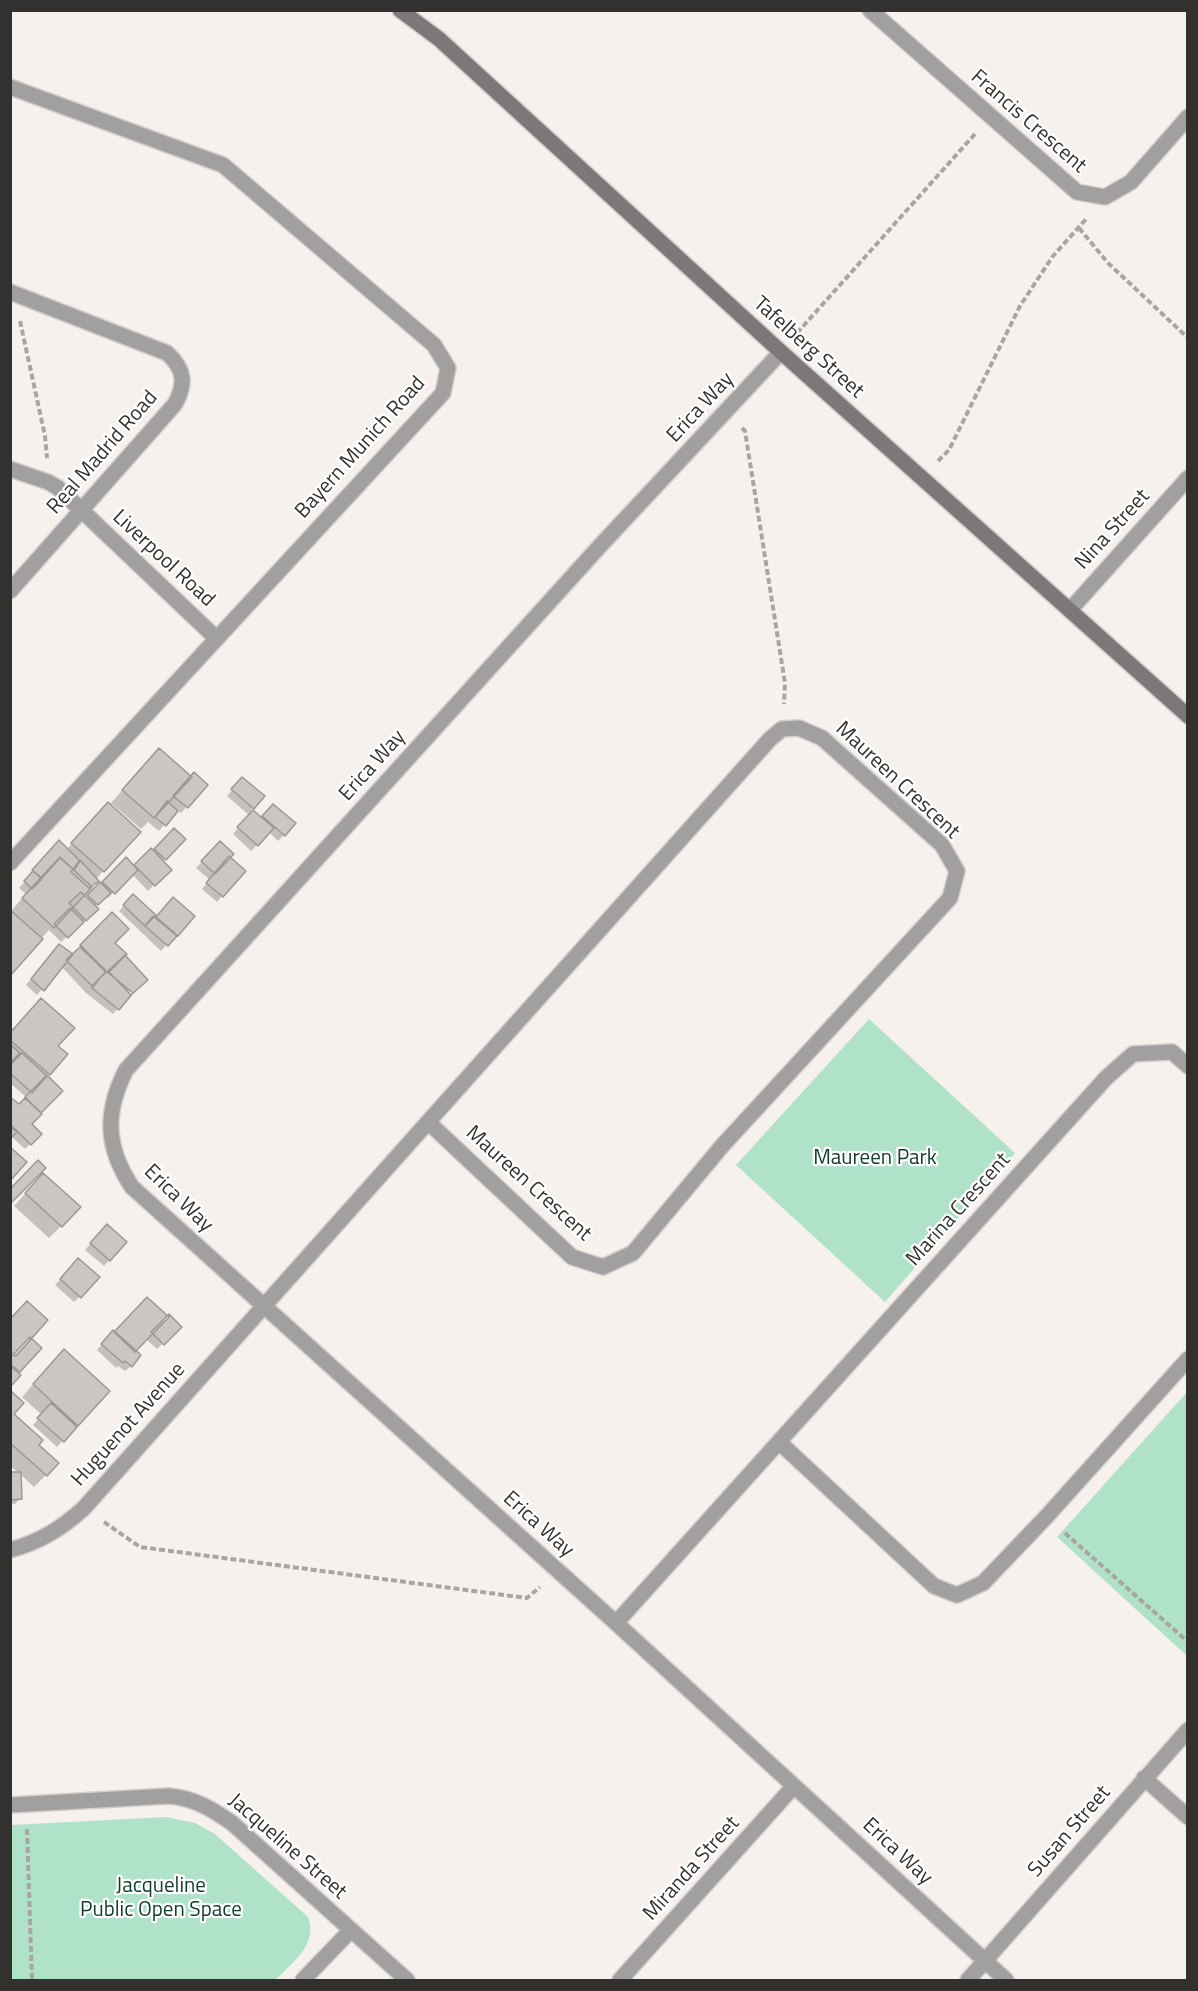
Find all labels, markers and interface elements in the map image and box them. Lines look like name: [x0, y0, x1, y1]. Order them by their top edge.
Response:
street label: Francis Crescent: [965, 65, 1091, 179]
street label: Tafelberg Street: [747, 292, 869, 404]
street label: Erica Way: [662, 368, 740, 448]
street label: Bayern Munich Road: [291, 372, 431, 524]
street label: Real Madrid Road: [42, 386, 164, 520]
street label: Nina Street: [1070, 485, 1156, 575]
street label: Liverpool Road: [107, 505, 219, 613]
street label: Maureen Crescent: [830, 717, 964, 845]
street label: Erica Way: [335, 725, 411, 807]
street label: Maureen Crescent: [460, 1121, 596, 1247]
park label: Maureen Park: [813, 1146, 937, 1172]
street label: Marina Crescent: [902, 1148, 1016, 1272]
street label: Erica Way: [138, 1160, 218, 1238]
street label: Huguenot Avenue: [67, 1358, 191, 1492]
street label: Erica Way: [497, 1487, 579, 1563]
street label: Susan Street: [1023, 1781, 1117, 1883]
street label: Jacqueline Street: [223, 1789, 351, 1905]
street label: Miranda Street: [639, 1812, 745, 1926]
street label: Erica Way: [857, 1813, 937, 1891]
park label: Jacqueline Public Open Space: [80, 1874, 242, 1924]

